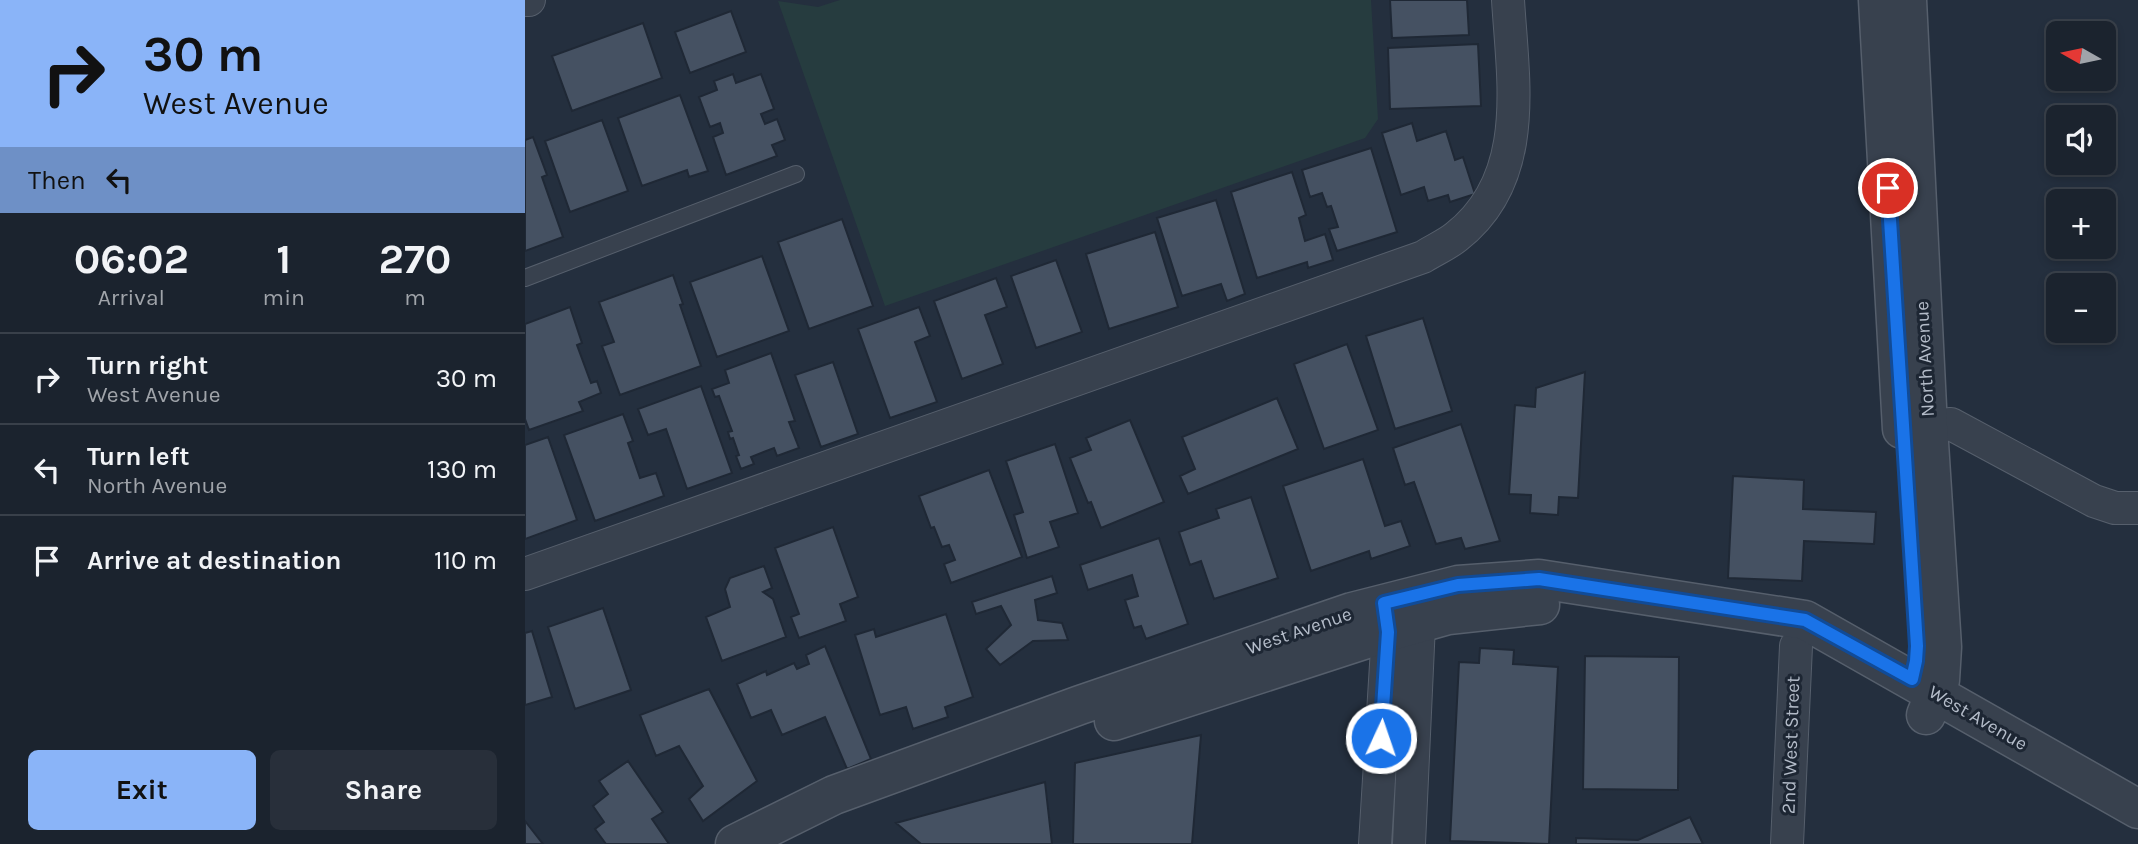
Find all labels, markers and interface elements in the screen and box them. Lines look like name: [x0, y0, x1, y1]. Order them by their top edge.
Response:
north arrow: [2046, 21, 2116, 91]
map controls: [2046, 21, 2116, 343]
text: 30 m: [143, 26, 263, 83]
icon: right: [28, 28, 119, 119]
text: West Avenue: [143, 85, 329, 122]
button: sound: [2046, 105, 2116, 175]
pin: [1858, 158, 1918, 218]
icon: left: [100, 161, 138, 199]
text: Then: [28, 165, 86, 196]
icon: arrive: [1869, 169, 1907, 207]
button: +: [2046, 189, 2116, 259]
text: 06:02: [74, 234, 189, 284]
text: 1: [276, 234, 291, 284]
text: 270: [379, 234, 451, 284]
button: −: [2046, 273, 2116, 343]
text: Arrival: [98, 284, 165, 311]
text: min: [263, 284, 305, 311]
text: m: [404, 284, 426, 311]
street label: North Avenue: [1911, 301, 1939, 417]
text: Turn right: [87, 350, 208, 381]
icon: right: [28, 360, 66, 398]
text: 30 m: [436, 363, 497, 394]
text: West Avenue: [87, 381, 221, 408]
text: Turn left: [87, 441, 189, 472]
icon: left: [28, 451, 66, 489]
text: 130 m: [427, 454, 497, 485]
text: North Avenue: [87, 472, 227, 499]
icon: arrive: [28, 542, 66, 580]
text: Arrive at destination: [87, 545, 341, 576]
text: 110 m: [434, 545, 497, 576]
street label: West Avenue: [1243, 603, 1355, 659]
street label: 2nd West Street: [1778, 676, 1804, 814]
street label: West Avenue: [1925, 681, 2031, 755]
position arrow: [1344, 701, 1418, 775]
button: Exit: [28, 750, 256, 830]
button: Share: [270, 750, 497, 830]

